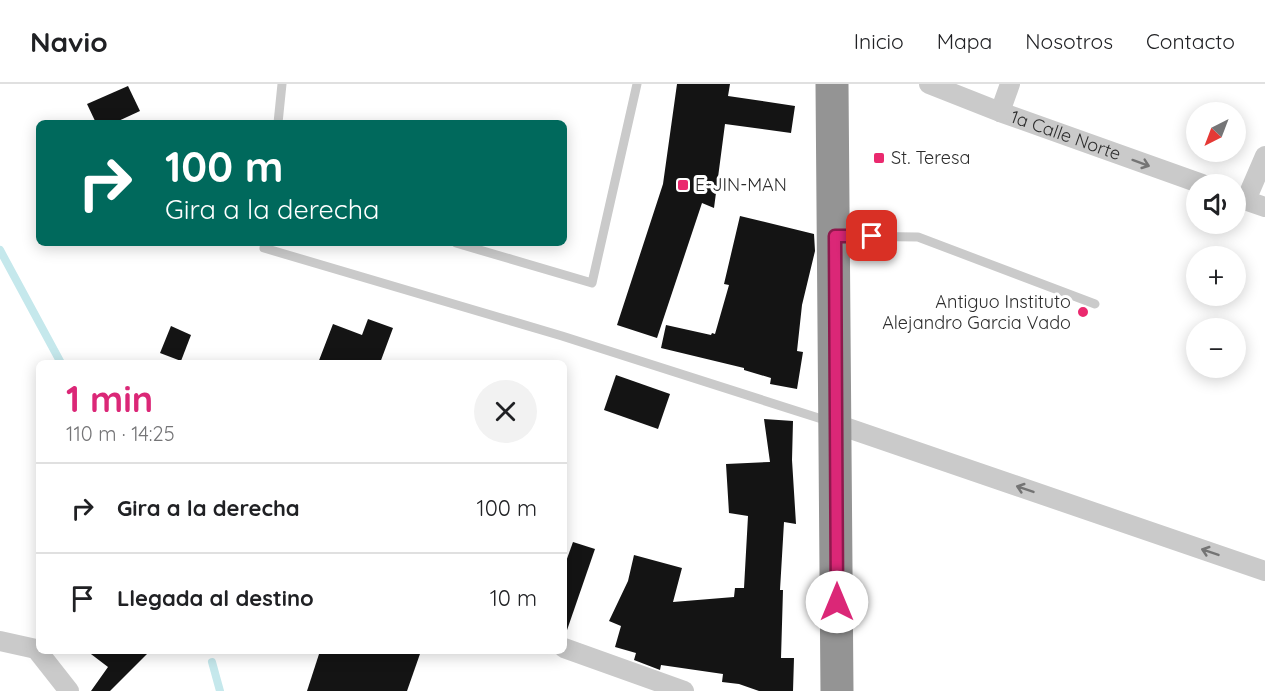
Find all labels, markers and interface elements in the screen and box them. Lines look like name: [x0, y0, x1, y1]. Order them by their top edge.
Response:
text: Navio: [30, 24, 108, 59]
text: Inicio: [854, 28, 904, 54]
text: Mapa: [937, 28, 992, 54]
text: Nosotros: [1025, 28, 1113, 54]
text: Contacto: [1146, 28, 1235, 54]
north arrow: [1186, 102, 1246, 162]
map controls: [1186, 102, 1246, 378]
street label: 1a Calle Norte: [1008, 105, 1124, 165]
text: 100 m: [165, 140, 283, 193]
icon: right: [66, 144, 144, 222]
place label: St. Teresa: [891, 146, 970, 169]
marker: St. Teresa: [872, 151, 886, 165]
one-way arrow: [1131, 158, 1150, 169]
place label: E-JIN-MAN: [695, 173, 787, 196]
button: sound: [1186, 174, 1246, 234]
marker: E-JIN-MAN: [676, 178, 690, 192]
text: Gira a la derecha: [165, 192, 379, 226]
pin: [846, 210, 897, 261]
icon: arrive: [855, 219, 888, 252]
button: +: [1186, 246, 1246, 306]
place label: Antiguo Instituto Alejandro Garcia Vado: [882, 290, 1071, 334]
marker: Antiguo Instituto Alejandro Garcia Vado: [1076, 305, 1090, 319]
button: −: [1186, 318, 1246, 378]
text: 1 min: [66, 376, 153, 421]
button: close: [474, 380, 537, 443]
text: 110 m · 14:25: [66, 421, 175, 446]
one-way arrow: [1016, 482, 1035, 493]
icon: right: [66, 492, 99, 525]
text: Gira a la derecha: [117, 494, 300, 522]
text: 100 m: [477, 494, 537, 522]
one-way arrow: [1201, 546, 1220, 557]
position arrow: [805, 570, 869, 634]
icon: arrive: [66, 582, 99, 615]
text: Llegada al destino: [117, 584, 314, 612]
text: 10 m: [490, 584, 537, 612]

